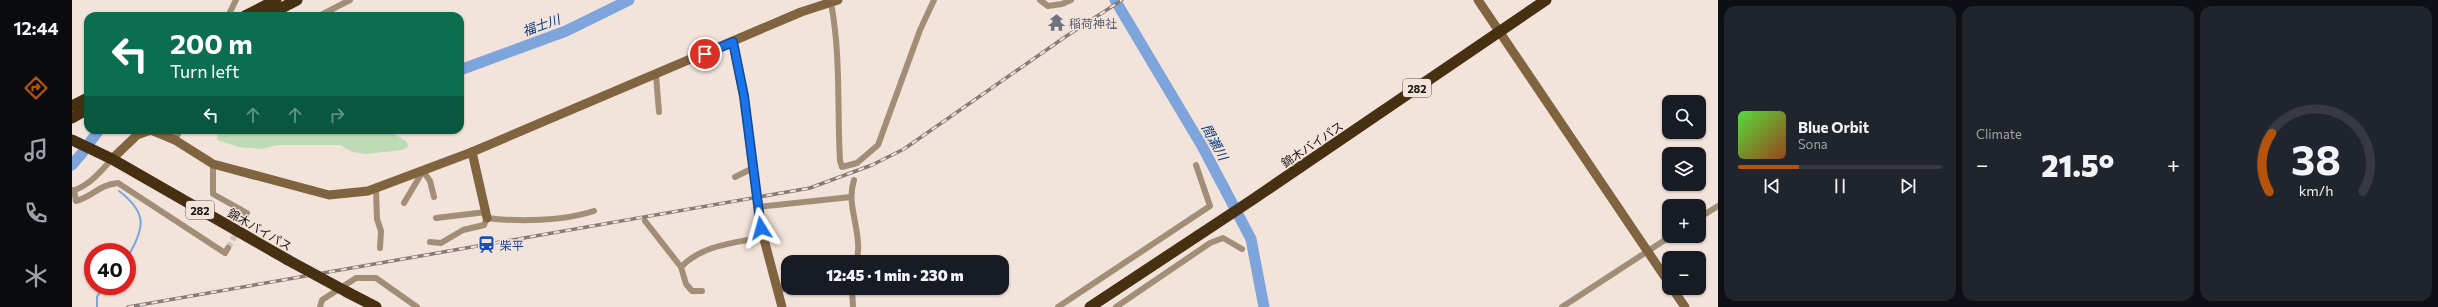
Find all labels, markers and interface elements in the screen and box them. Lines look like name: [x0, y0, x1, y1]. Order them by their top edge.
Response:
water label: 福士川: [520, 10, 564, 39]
temple icon: 稲荷神社: [1046, 13, 1066, 33]
place label: 稲荷神社: [1069, 16, 1117, 30]
text: 12:44: [13, 17, 59, 39]
text: 200 m: [170, 26, 253, 60]
icon: left: [104, 28, 156, 80]
pin: [688, 37, 722, 71]
icon: arrive: [694, 43, 716, 65]
text: Turn left: [170, 60, 239, 82]
icon: directions: [22, 74, 50, 102]
road number: 282: [1403, 79, 1431, 97]
map controls: [1662, 95, 1706, 295]
button: search: [1662, 95, 1706, 139]
icon: left: [200, 104, 222, 126]
icon: ahead: [242, 104, 264, 126]
icon: ahead: [284, 104, 306, 126]
icon: right: [326, 104, 348, 126]
street label: 錦木バイパス: [1278, 118, 1346, 170]
text: Blue Orbit: [1798, 118, 1869, 136]
water label: 間瀬川: [1199, 121, 1232, 165]
text: Climate: [1976, 126, 2022, 142]
text: 38: [2291, 132, 2341, 183]
icon: music: [22, 136, 50, 164]
text: Sona: [1798, 136, 1828, 152]
text: 21.5°: [2041, 146, 2114, 183]
button: layers: [1662, 147, 1706, 191]
text: −: [1976, 151, 1989, 178]
text: +: [2167, 151, 2180, 178]
icon: previous: [1761, 175, 1783, 197]
icon: pause: [1829, 175, 1851, 197]
icon: next: [1897, 175, 1919, 197]
text: km/h: [2299, 180, 2333, 198]
icon: phone: [22, 199, 50, 227]
button: +: [1662, 199, 1706, 243]
road number: 282: [186, 201, 214, 219]
street label: 錦木バイパス: [225, 205, 295, 253]
position arrow: [740, 207, 782, 249]
station icon: 柴平: [477, 235, 497, 255]
place label: 柴平: [500, 238, 524, 252]
speed limit sign: 40: [84, 243, 136, 295]
button: −: [1662, 251, 1706, 295]
icon: climate: [22, 262, 50, 290]
text: 12:45 · 1 min · 230 m: [826, 266, 964, 284]

